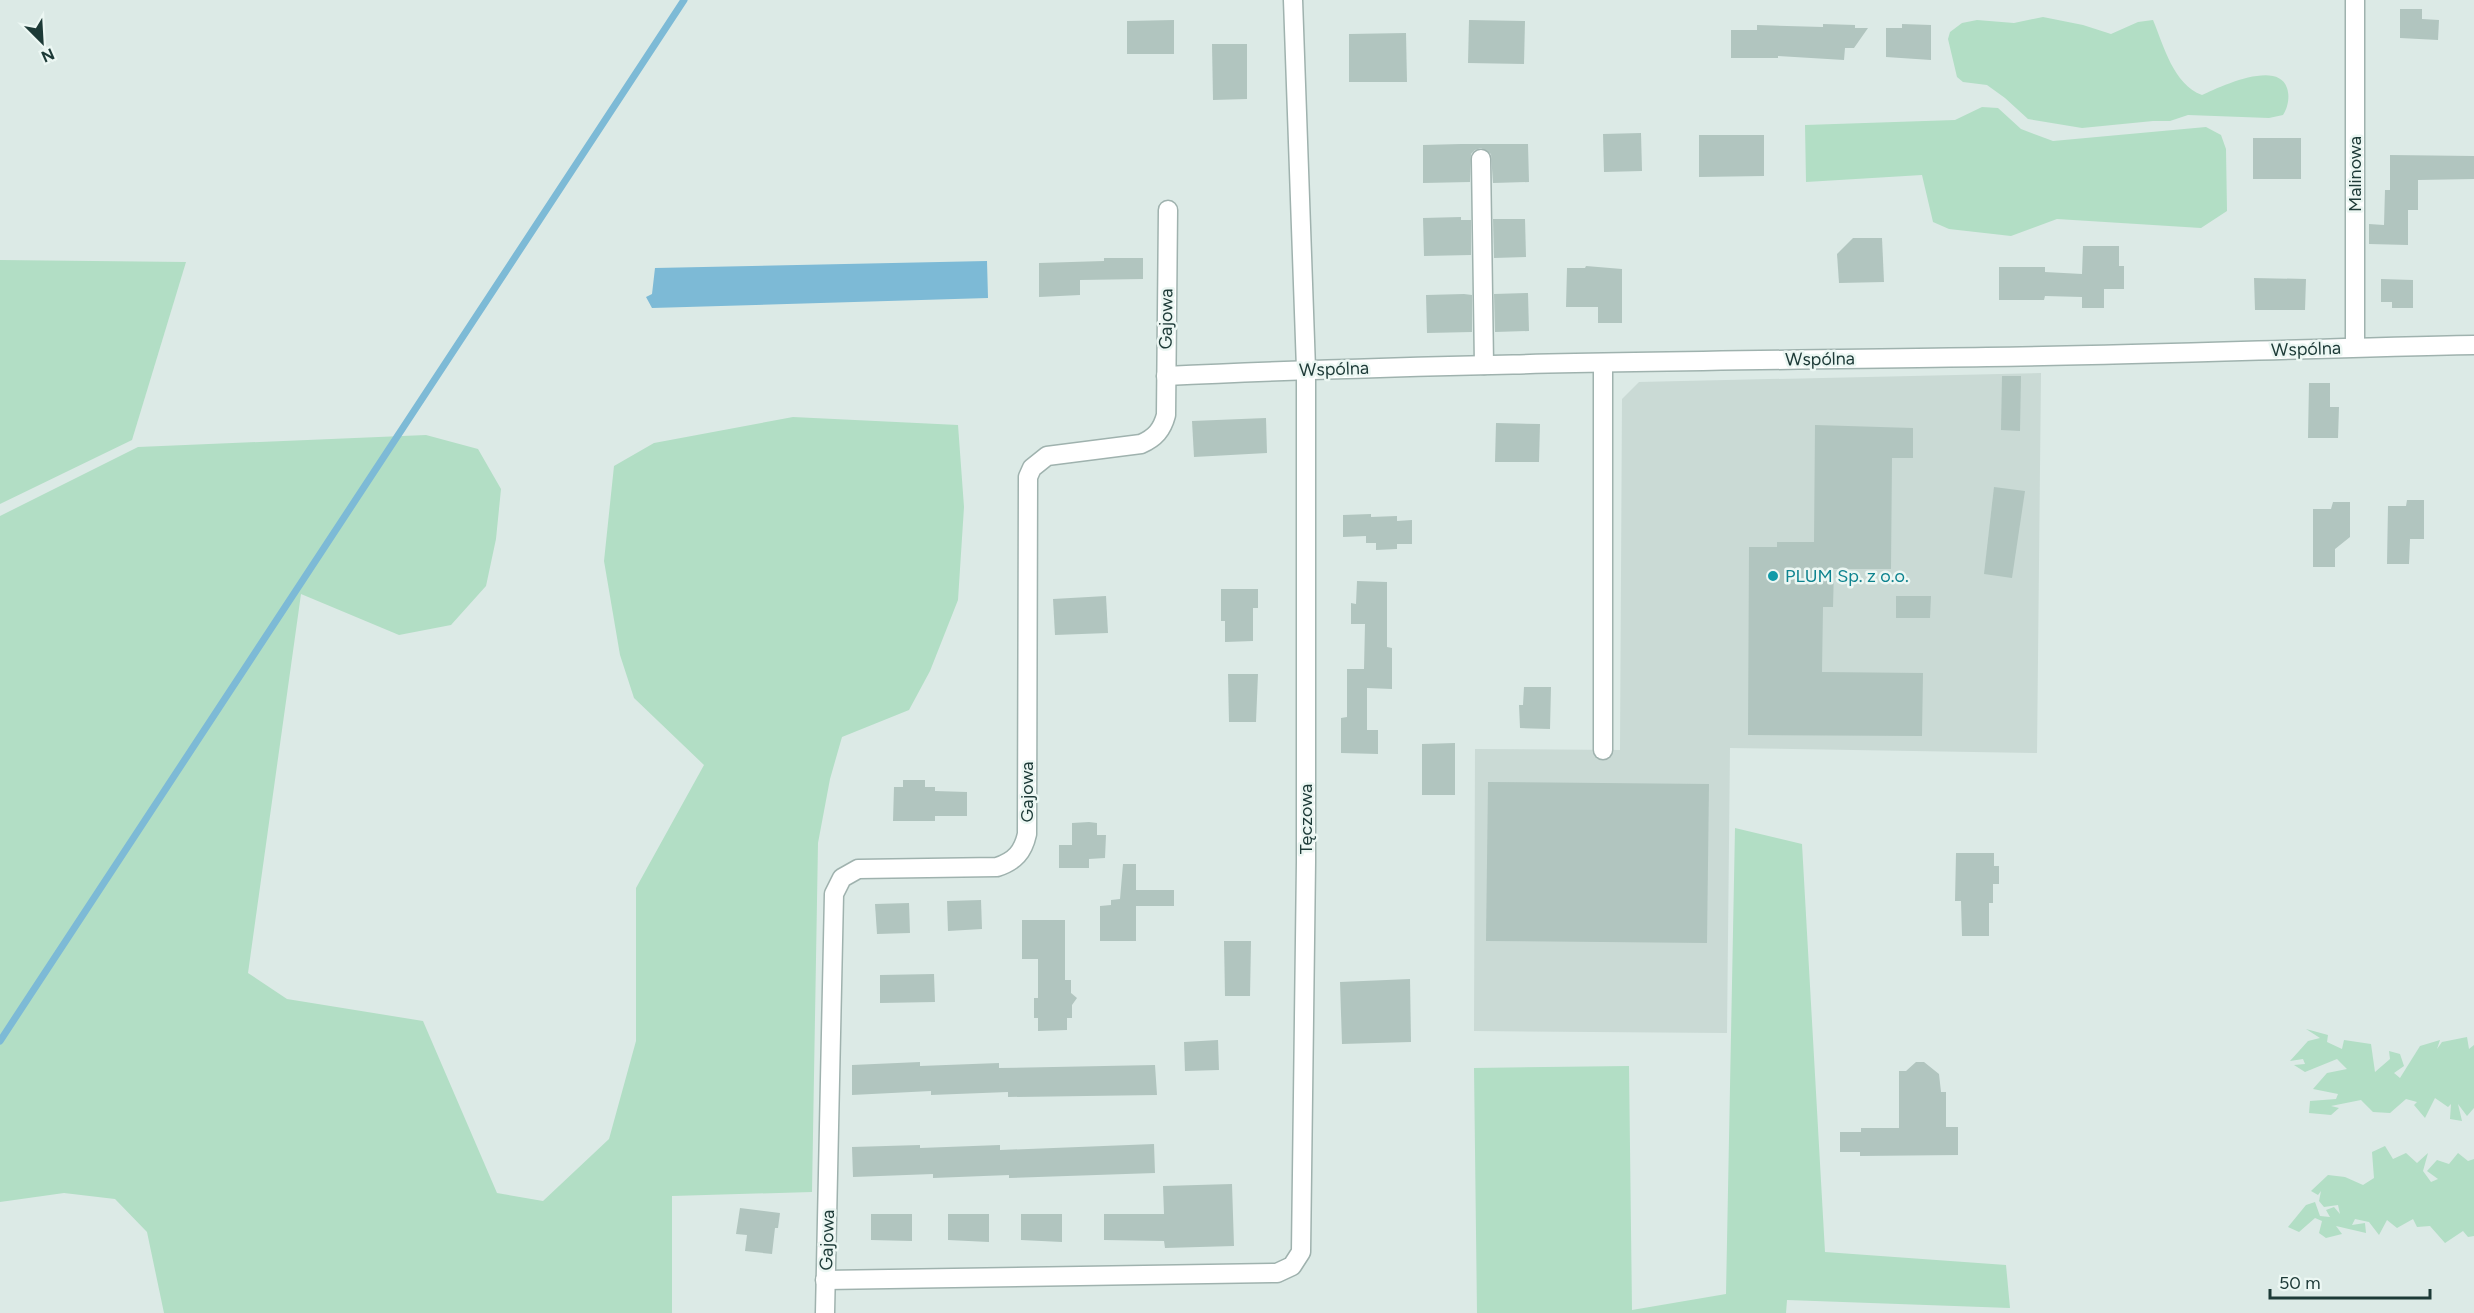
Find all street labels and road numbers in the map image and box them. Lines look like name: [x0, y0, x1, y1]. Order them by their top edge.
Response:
street label: Malinowa: [2344, 136, 2366, 212]
street label: Gajowa: [1154, 288, 1178, 350]
street label: Wspólna: [2271, 337, 2341, 361]
street label: Wspólna: [1785, 347, 1855, 371]
street label: Wspólna: [1299, 357, 1369, 381]
street label: Gajowa: [1016, 762, 1038, 822]
street label: Tęczowa: [1295, 784, 1317, 854]
street label: Gajowa: [815, 1209, 839, 1271]

